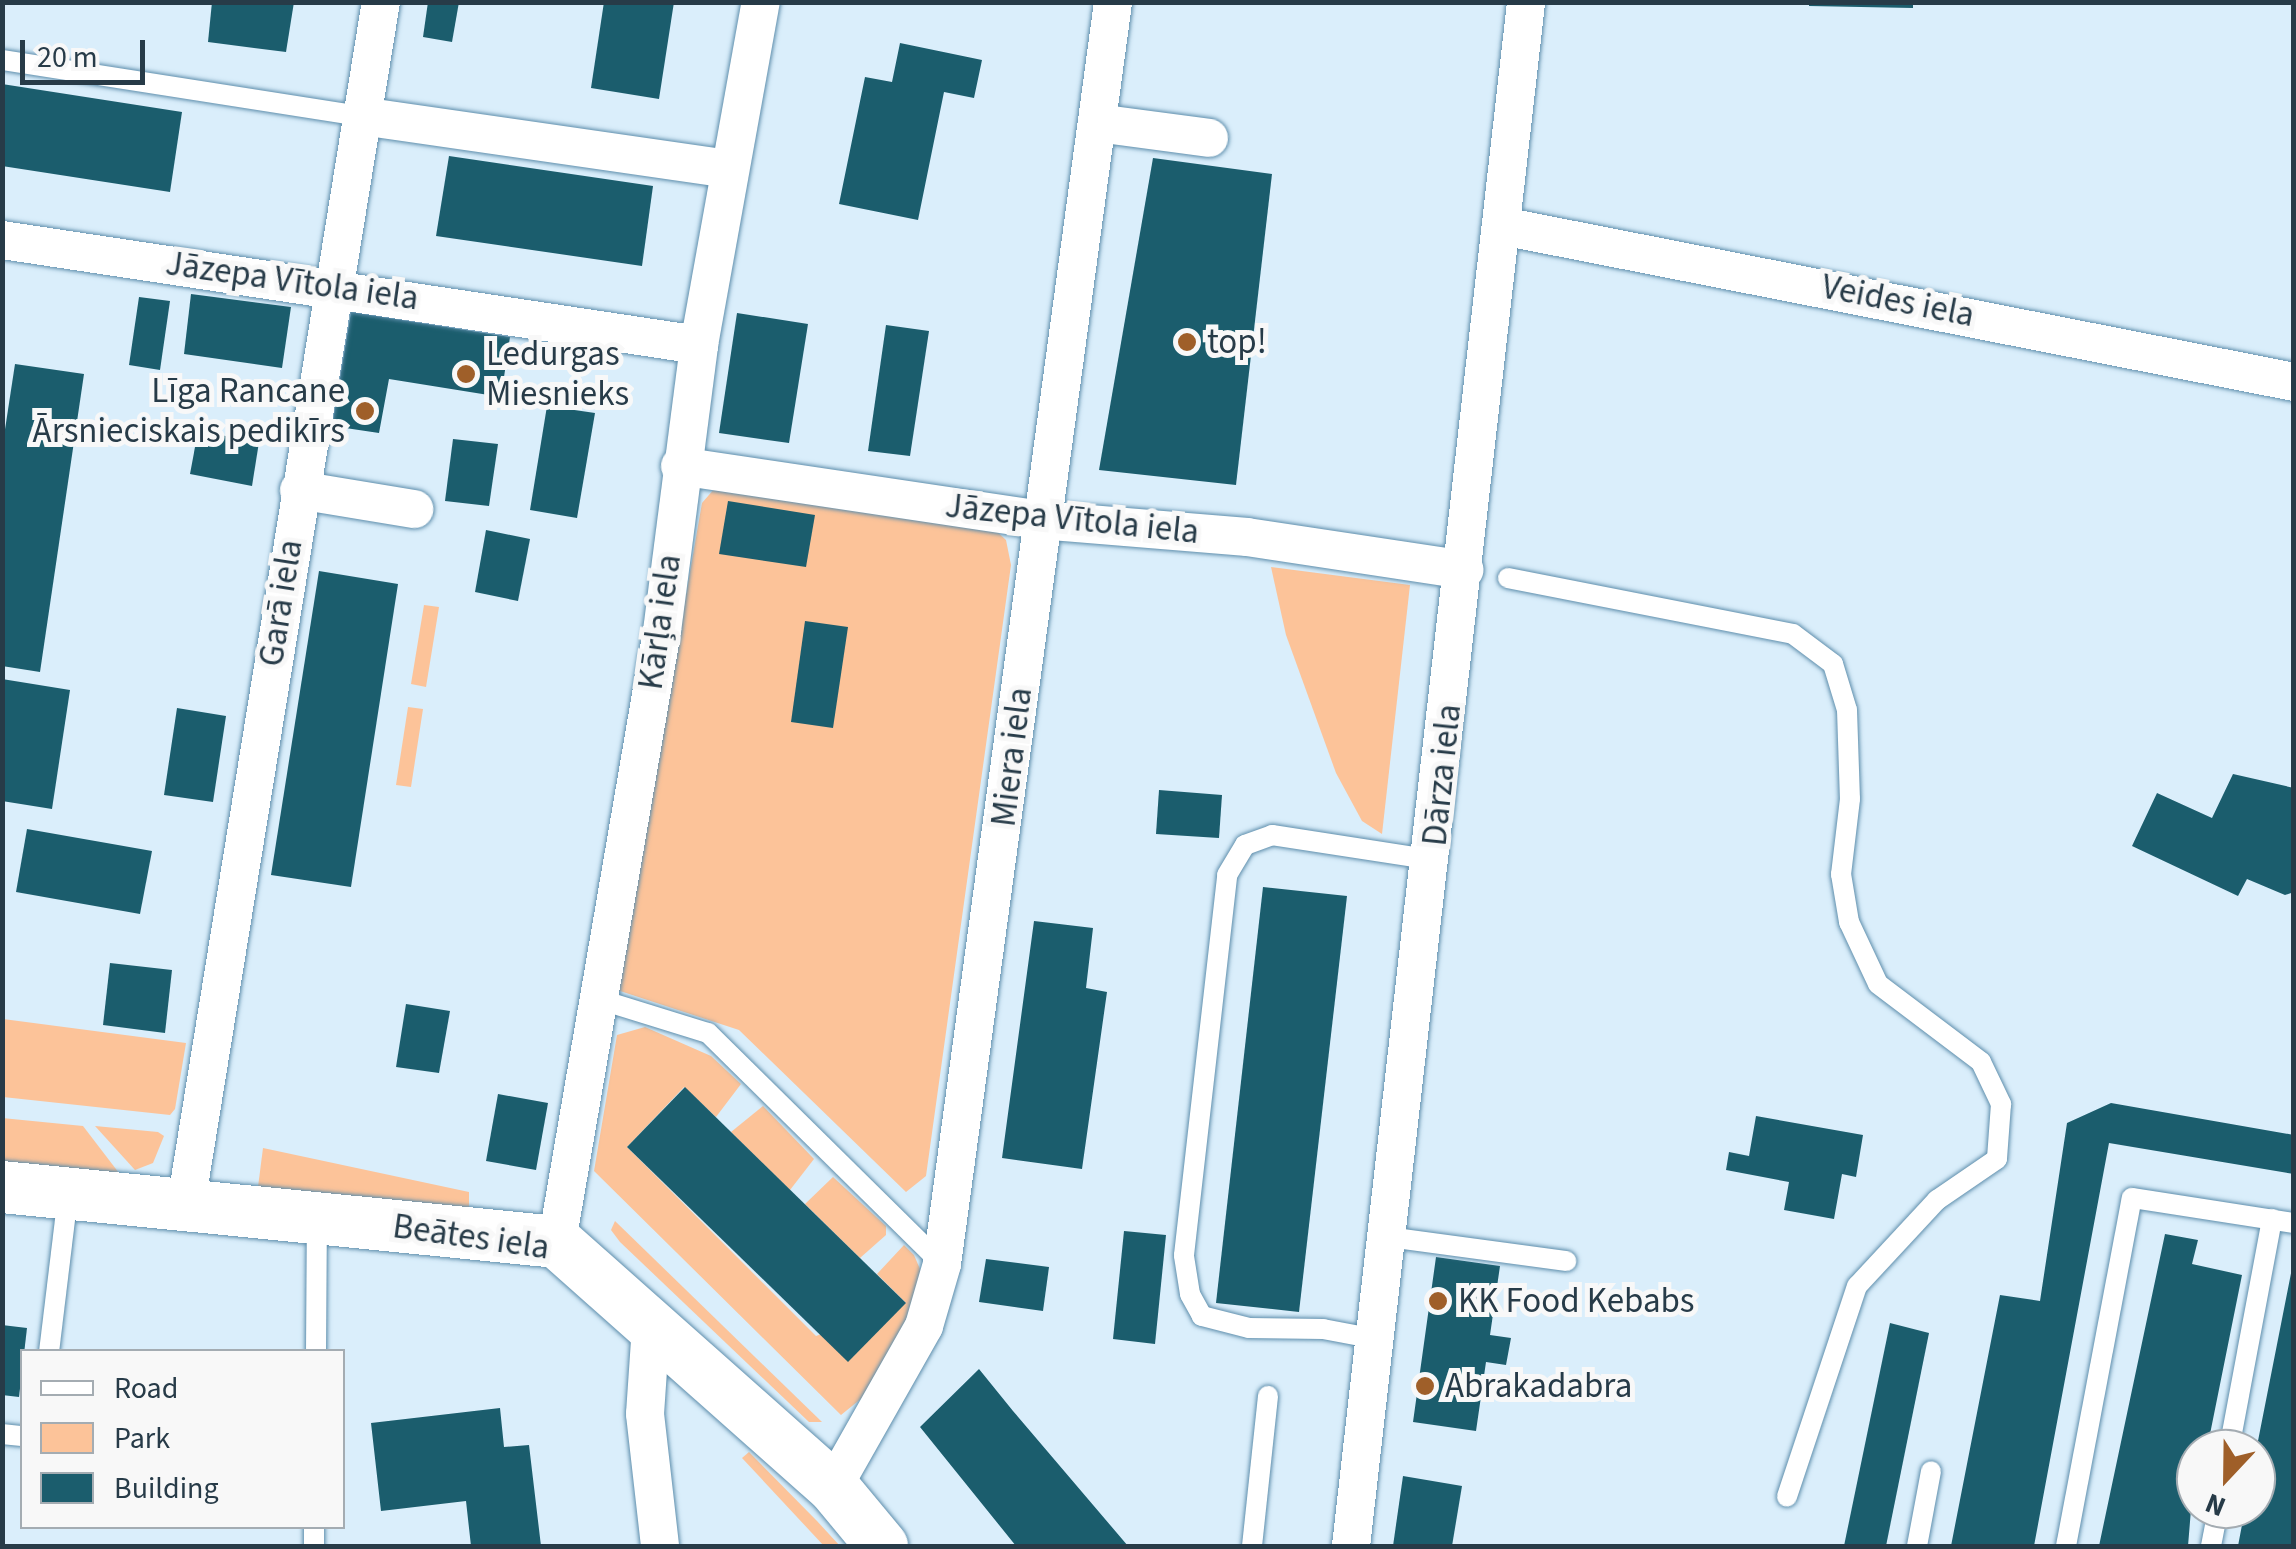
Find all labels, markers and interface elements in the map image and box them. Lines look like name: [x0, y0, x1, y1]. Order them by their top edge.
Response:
scale bar: [25, 20, 150, 82]
text: 20 m: [37, 36, 98, 79]
street label: Jāzepa Vītola iela: [163, 242, 421, 320]
street label: Veides iela: [1818, 266, 1978, 336]
place label: top!: [1207, 321, 1267, 363]
marker: top!: [1176, 331, 1198, 353]
place label: Ledurgas Miesnieks: [486, 333, 629, 415]
marker: Ledurgas Miesnieks: [455, 363, 477, 385]
place label: Līga Rancane Ārsnieciskais pedikīrs: [33, 370, 345, 452]
marker: Līga Rancane Ārsnieciskais pedikīrs: [354, 400, 376, 422]
street label: Jāzepa Vītola iela: [943, 485, 1201, 553]
street label: Garā iela: [250, 537, 312, 669]
street label: Kārļa iela: [630, 552, 690, 692]
street label: Miera iela: [983, 685, 1041, 829]
street label: Dārza iela: [1414, 702, 1470, 848]
street label: Beātes iela: [390, 1205, 552, 1269]
place label: KK Food Kebabs: [1458, 1280, 1695, 1322]
marker: KK Food Kebabs: [1427, 1290, 1449, 1312]
legend: [20, 1349, 345, 1529]
place label: Abrakadabra: [1445, 1365, 1632, 1407]
text: Road: [114, 1367, 178, 1410]
marker: Abrakadabra: [1414, 1375, 1436, 1397]
text: Park: [114, 1417, 170, 1460]
north arrow: [2176, 1429, 2276, 1529]
text: Building: [114, 1467, 219, 1510]
text: N: [2199, 1483, 2232, 1527]

